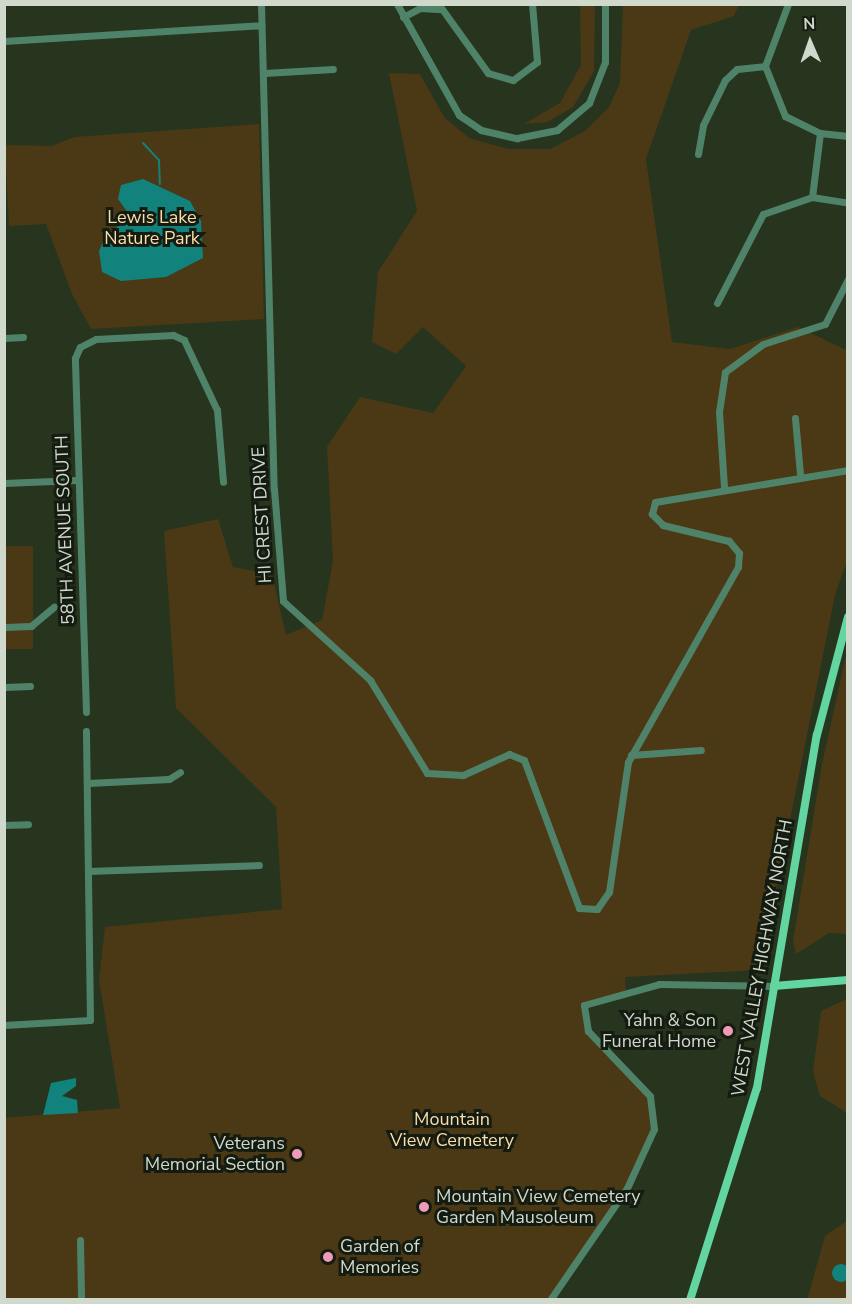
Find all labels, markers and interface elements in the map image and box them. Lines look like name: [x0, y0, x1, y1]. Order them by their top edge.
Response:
north arrow: [780, 12, 840, 72]
text: N: [803, 13, 816, 35]
park label: Lewis Lake Nature Park: [104, 207, 200, 250]
street label: 58TH AVENUE SOUTH: [51, 435, 79, 625]
street label: HI CREST DRIVE: [248, 446, 276, 584]
street label: WEST VALLEY HIGHWAY NORTH: [727, 818, 797, 1098]
place label: Yahn & Son Funeral Home: [602, 1010, 716, 1052]
marker: Yahn & Son Funeral Home: [721, 1024, 735, 1038]
park label: Mountain View Cemetery: [390, 1109, 514, 1152]
place label: Veterans Memorial Section: [145, 1133, 285, 1176]
marker: Veterans Memorial Section: [290, 1147, 304, 1161]
place label: Mountain View Cemetery Garden Mausoleum: [436, 1186, 640, 1228]
marker: Mountain View Cemetery Garden Mausoleum: [417, 1200, 431, 1214]
place label: Garden of Memories: [340, 1236, 420, 1278]
marker: Garden of Memories: [321, 1250, 335, 1264]

